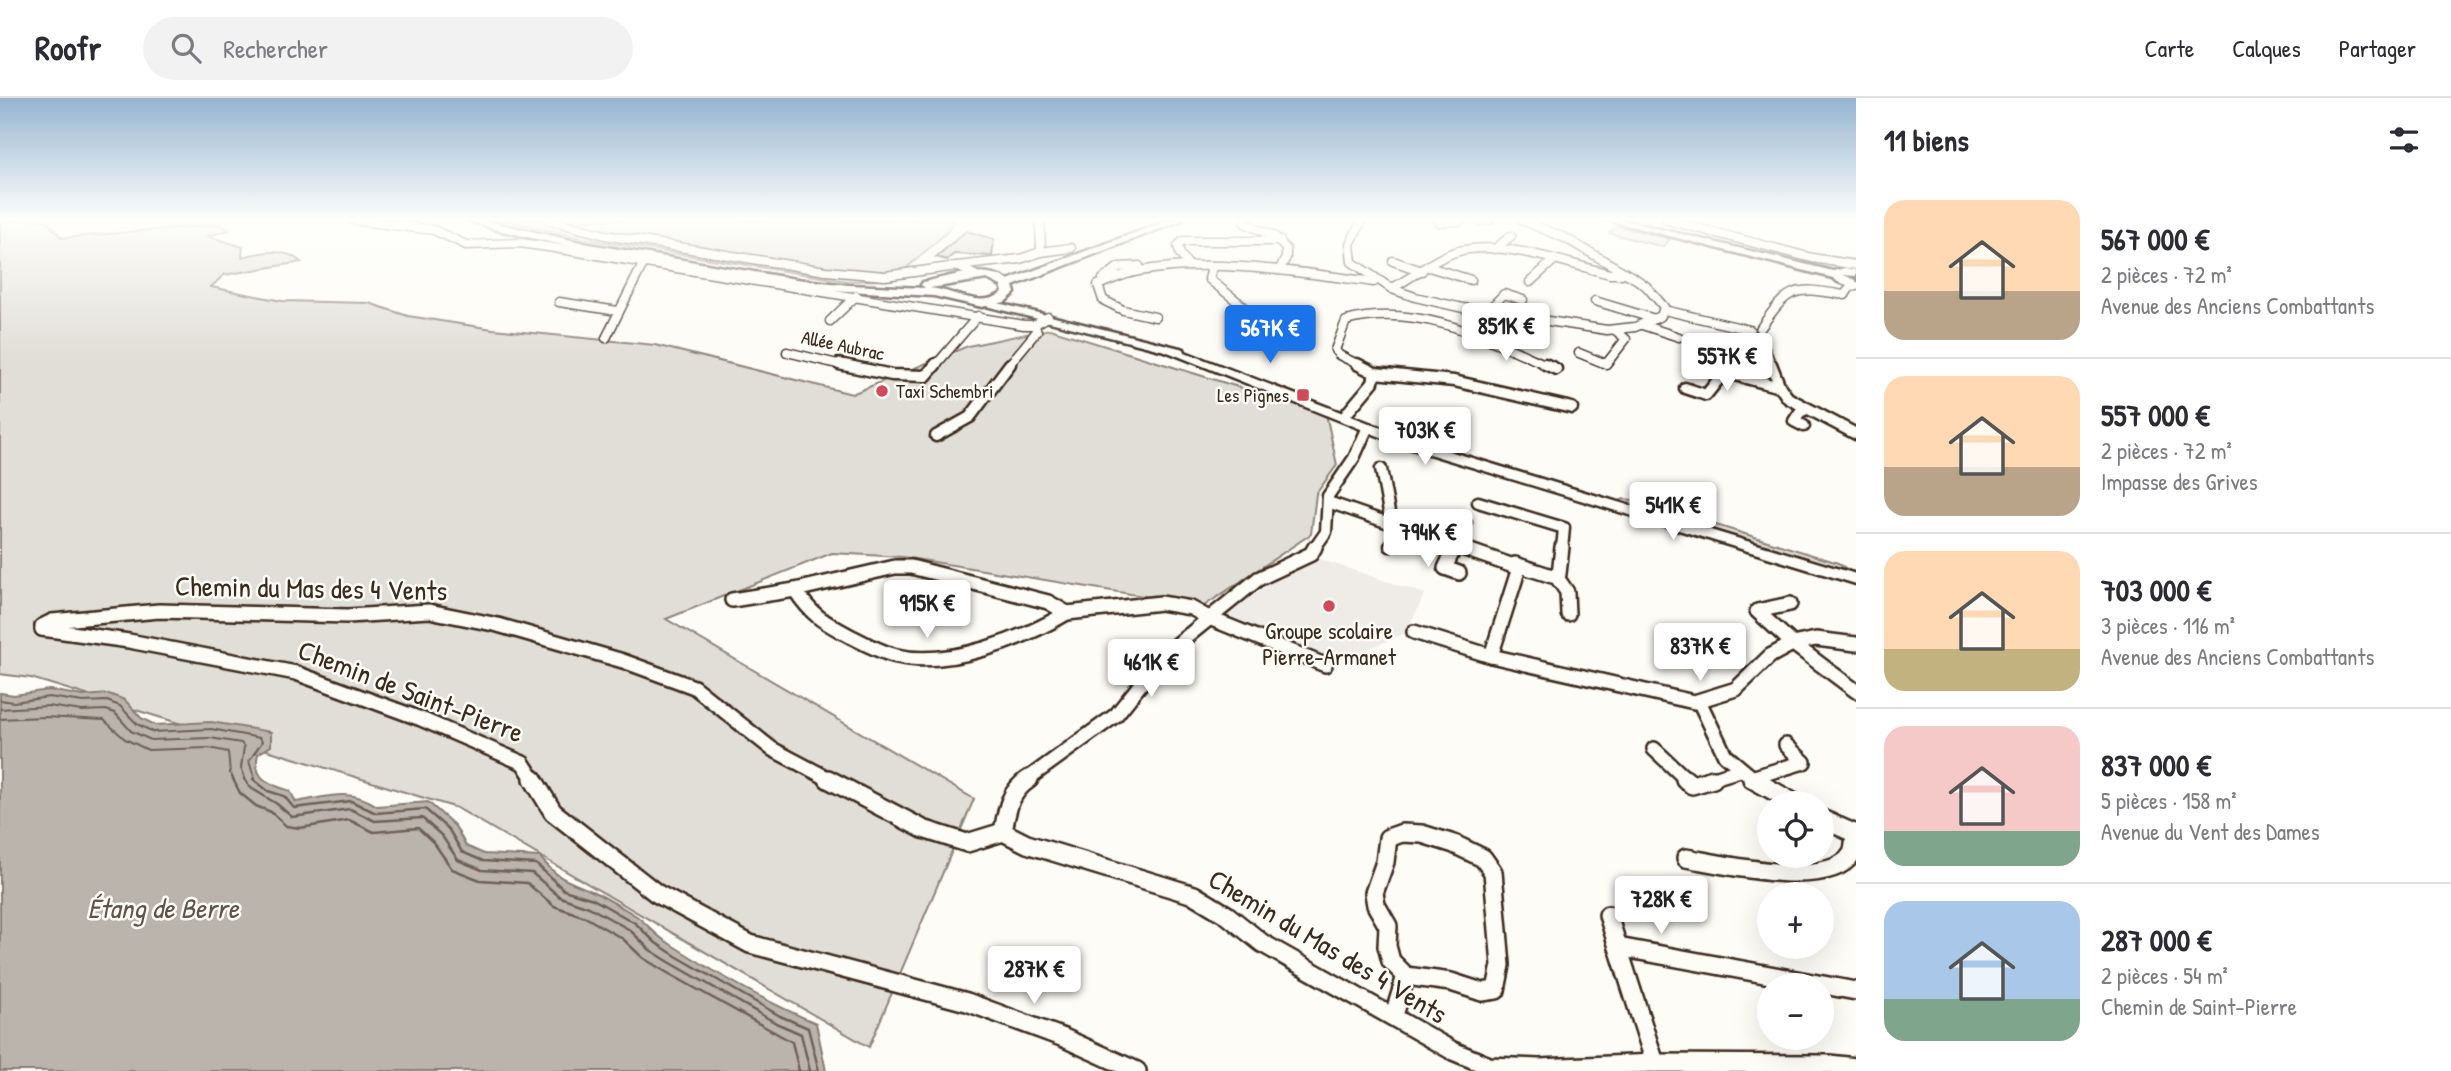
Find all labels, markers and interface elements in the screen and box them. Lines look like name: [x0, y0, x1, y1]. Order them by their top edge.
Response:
search box: [143, 17, 633, 80]
text: Roofr: [35, 26, 101, 70]
icon: search: [167, 29, 205, 67]
text: Rechercher: [223, 31, 328, 66]
text: Carte: [2145, 32, 2194, 64]
text: Calques: [2232, 32, 2301, 64]
text: Partager: [2339, 32, 2416, 64]
text: 11 biens: [1884, 120, 1969, 160]
icon: filters: [2385, 121, 2423, 159]
text: 567 000 €: [2101, 219, 2209, 259]
icon: home: [1940, 228, 2024, 312]
text: 2 pièces · 72 m²: [2101, 259, 2232, 290]
text: Avenue des Anciens Combattants: [2101, 290, 2374, 321]
pin: 851K €: [1449, 303, 1563, 363]
pin: 567K €: [1213, 306, 1327, 365]
text: 851K €: [1478, 310, 1534, 341]
text: 567K €: [1241, 312, 1299, 343]
street label: Allée Aubrac: [799, 324, 887, 367]
pin: 557K €: [1670, 334, 1784, 393]
text: 557K €: [1697, 340, 1757, 371]
place label: Taxi Schembri: [896, 378, 993, 404]
place label: Les Pignes: [1217, 382, 1289, 408]
marker: Taxi Schembri: [874, 383, 890, 399]
marker: Les Pignes: [1295, 387, 1311, 403]
text: 557 000 €: [2101, 395, 2210, 435]
icon: home: [1940, 404, 2024, 488]
pin: 703K €: [1368, 408, 1482, 467]
text: 703K €: [1395, 414, 1455, 445]
text: 2 pièces · 72 m²: [2101, 435, 2232, 466]
text: Impasse des Grives: [2101, 466, 2258, 497]
pin: 541K €: [1616, 482, 1730, 542]
text: 541K €: [1645, 489, 1701, 520]
pin: 794K €: [1371, 510, 1485, 569]
text: 794K €: [1400, 516, 1456, 547]
street label: Chemin du Mas des 4 Vents: [175, 567, 447, 609]
text: 703 000 €: [2101, 570, 2211, 610]
icon: home: [1940, 579, 2024, 663]
pin: 915K €: [870, 580, 984, 640]
text: 915K €: [900, 587, 954, 618]
marker: Groupe scolaire Pierre-Armanet: [1321, 598, 1337, 614]
text: 3 pièces · 116 m²: [2101, 610, 2235, 641]
place label: Groupe scolaire Pierre-Armanet: [1262, 615, 1397, 672]
pin: 837K €: [1643, 624, 1757, 683]
text: 837K €: [1670, 630, 1730, 661]
street label: Chemin de Saint-Pierre: [293, 631, 529, 751]
pin: 461K €: [1094, 640, 1208, 699]
text: Avenue des Anciens Combattants: [2101, 641, 2374, 672]
text: 461K €: [1124, 646, 1178, 677]
text: 837 000 €: [2101, 745, 2211, 785]
icon: home: [1940, 754, 2024, 838]
text: 5 pièces · 158 m²: [2101, 785, 2237, 816]
map controls: [1757, 791, 1834, 1050]
button: locate: [1757, 791, 1834, 868]
text: Avenue du Vent des Dames: [2101, 816, 2320, 847]
street label: Chemin du Mas des 4 Vents: [1202, 860, 1454, 1032]
pin: 728K €: [1604, 876, 1718, 936]
button: +: [1757, 882, 1834, 959]
text: 728K €: [1631, 883, 1691, 914]
water label: Étang de Berre: [87, 889, 240, 927]
text: 287 000 €: [2101, 920, 2211, 960]
icon: home: [1940, 929, 2024, 1013]
pin: 287K €: [977, 946, 1091, 1006]
text: 287K €: [1004, 953, 1064, 984]
text: 2 pièces · 54 m²: [2101, 960, 2228, 991]
button: −: [1757, 973, 1834, 1050]
text: Chemin de Saint-Pierre: [2101, 991, 2297, 1022]

